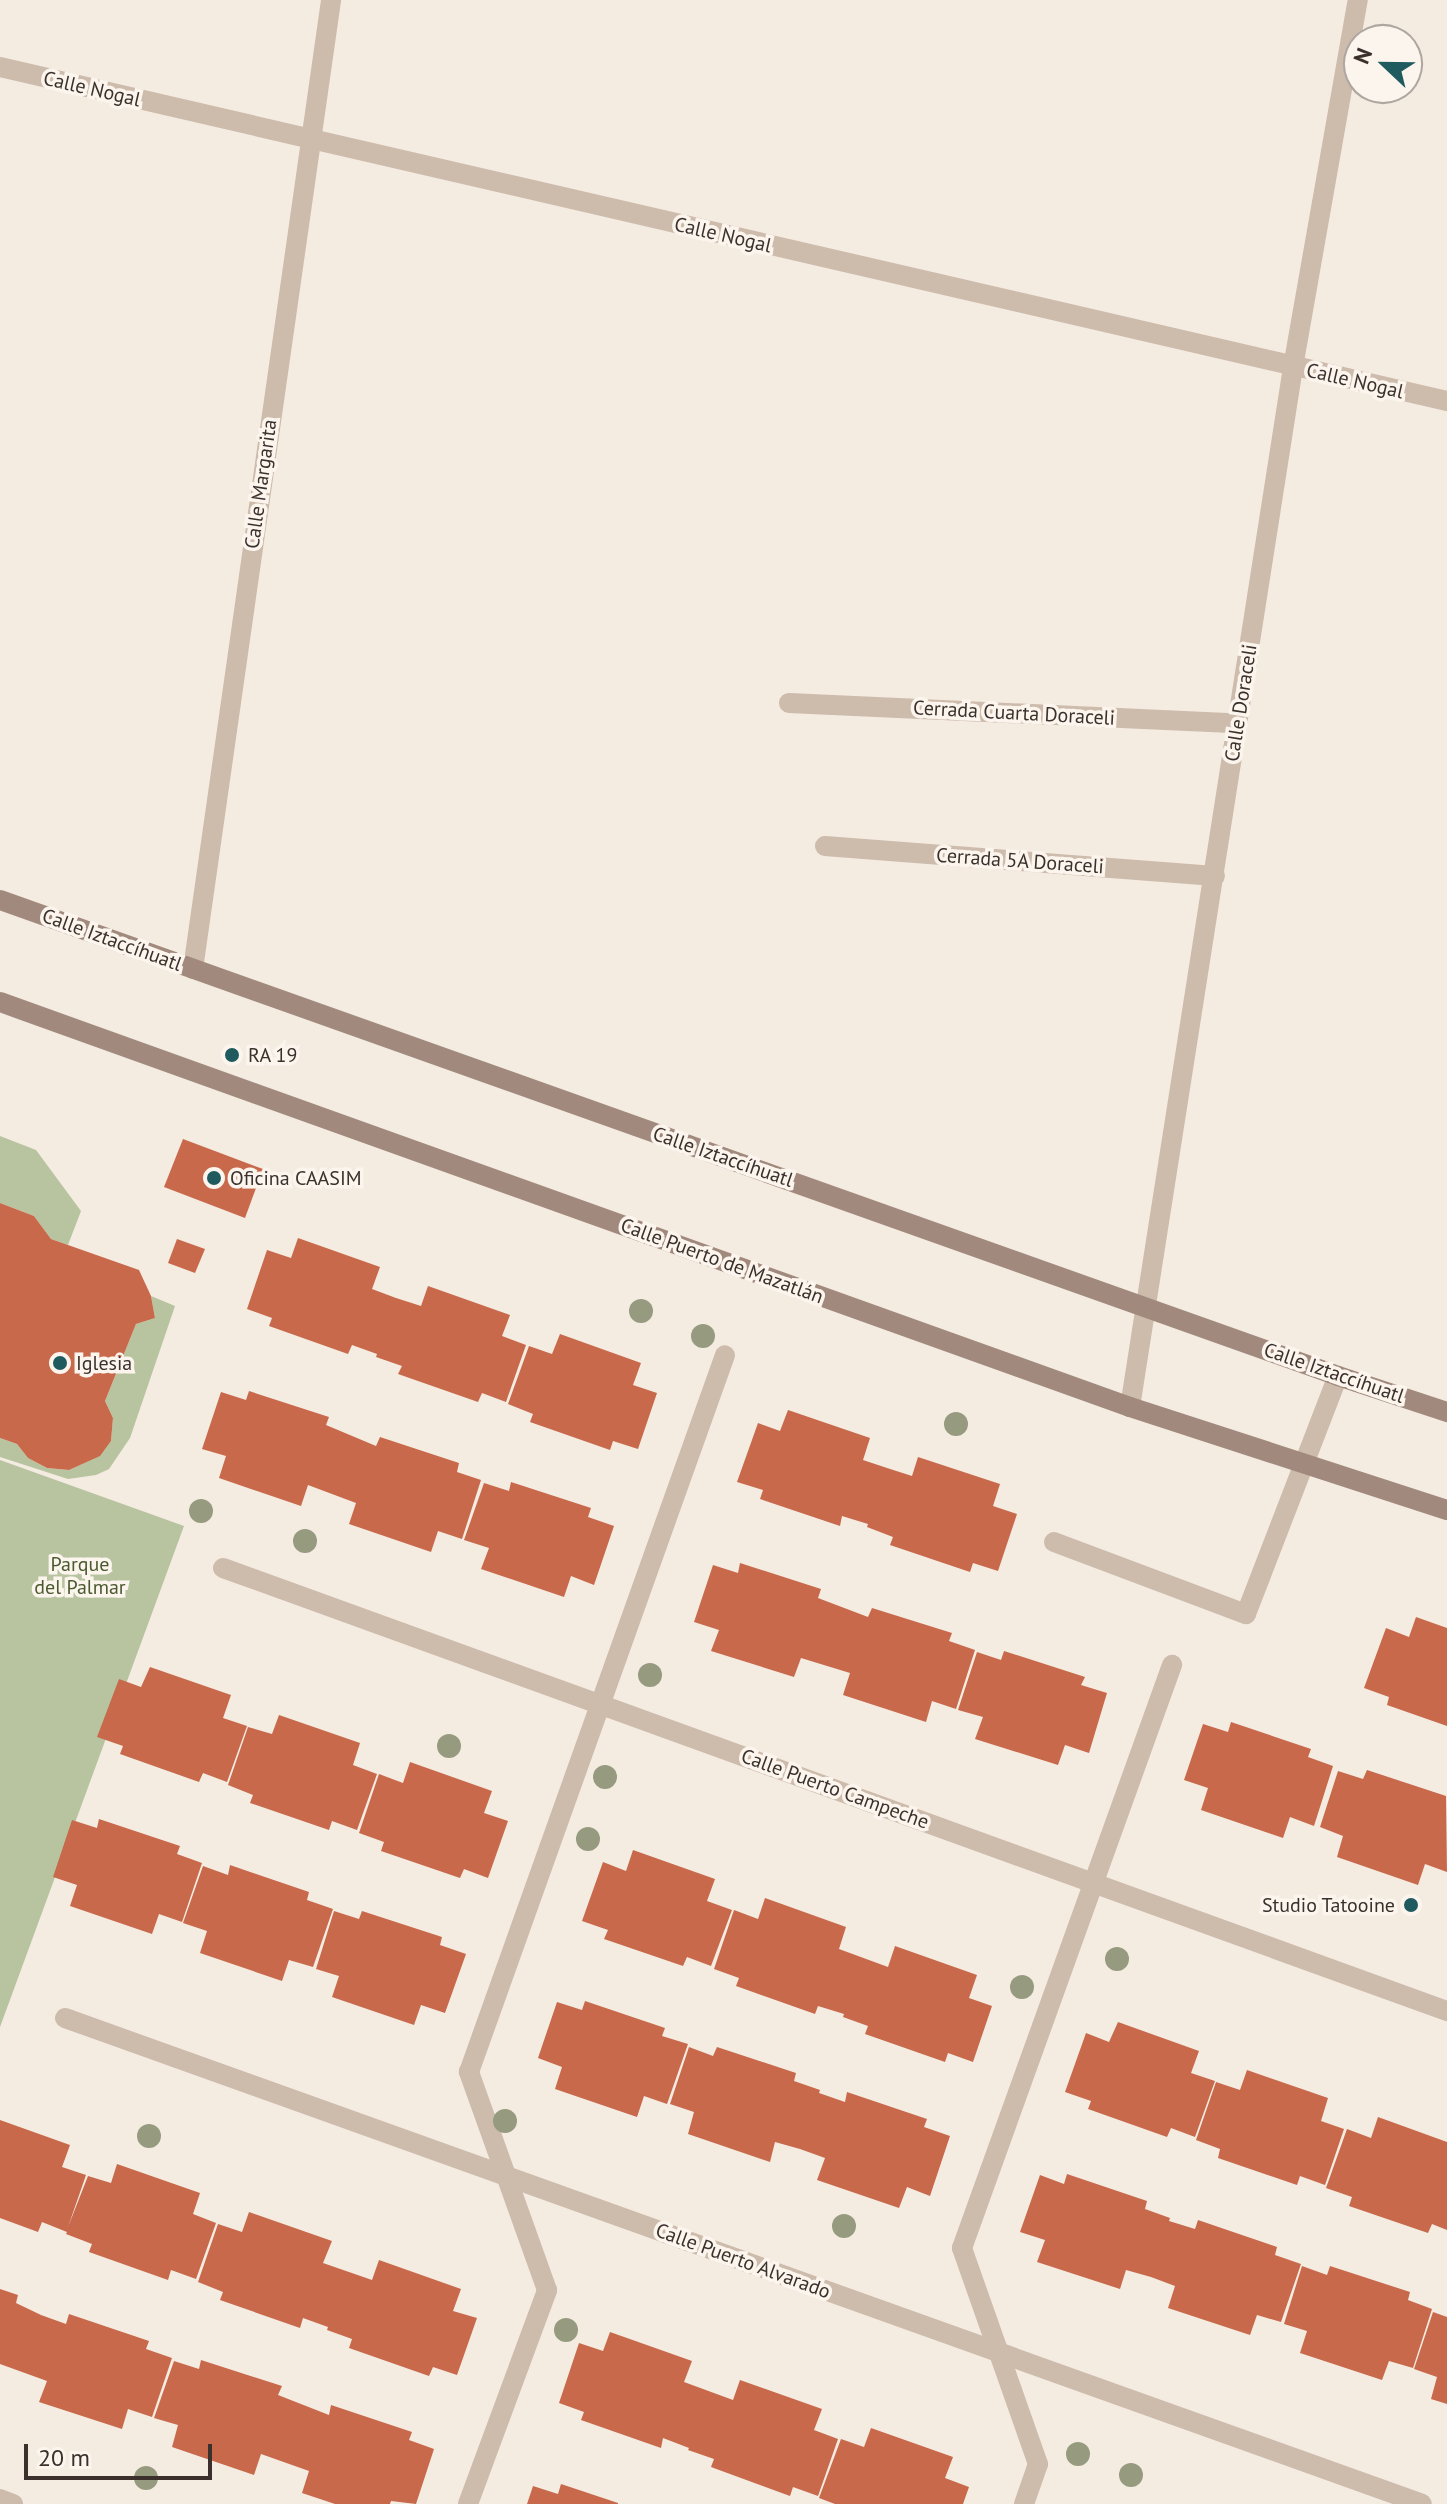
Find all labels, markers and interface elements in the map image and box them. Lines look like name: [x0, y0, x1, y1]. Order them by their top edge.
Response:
north arrow: [1343, 24, 1423, 104]
text: N: [1347, 44, 1378, 68]
street label: Calle Nogal: [41, 66, 143, 112]
street label: Calle Nogal: [672, 212, 774, 258]
street label: Calle Nogal: [1304, 358, 1406, 404]
street label: Calle Margarita: [240, 418, 282, 550]
street label: Calle Doraceli: [1220, 643, 1262, 763]
street label: Cerrada Cuarta Doraceli: [912, 696, 1116, 730]
street label: Cerrada 5A Doraceli: [935, 843, 1105, 879]
street label: Calle Iztaccíhuatl: [39, 904, 185, 976]
place label: RA 19: [248, 1043, 298, 1067]
marker: RA 19: [223, 1046, 241, 1064]
street label: Calle Iztaccíhuatl: [650, 1122, 796, 1192]
place label: Oficina CAASIM: [230, 1166, 362, 1190]
marker: Oficina CAASIM: [205, 1169, 223, 1187]
street label: Calle Puerto de Mazatlán: [617, 1213, 827, 1309]
street label: Calle Iztaccíhuatl: [1261, 1338, 1407, 1408]
place label: Iglesia: [76, 1351, 132, 1375]
marker: Iglesia: [51, 1354, 69, 1372]
park label: Parque del Palmar: [34, 1552, 126, 1599]
street label: Calle Puerto Campeche: [738, 1744, 932, 1834]
place label: Studio Tatooine: [1261, 1893, 1395, 1917]
marker: Studio Tatooine: [1402, 1896, 1420, 1914]
street label: Calle Puerto Alvarado: [652, 2218, 834, 2304]
scale bar: [28, 2428, 216, 2478]
text: 20 m: [38, 2442, 90, 2473]

